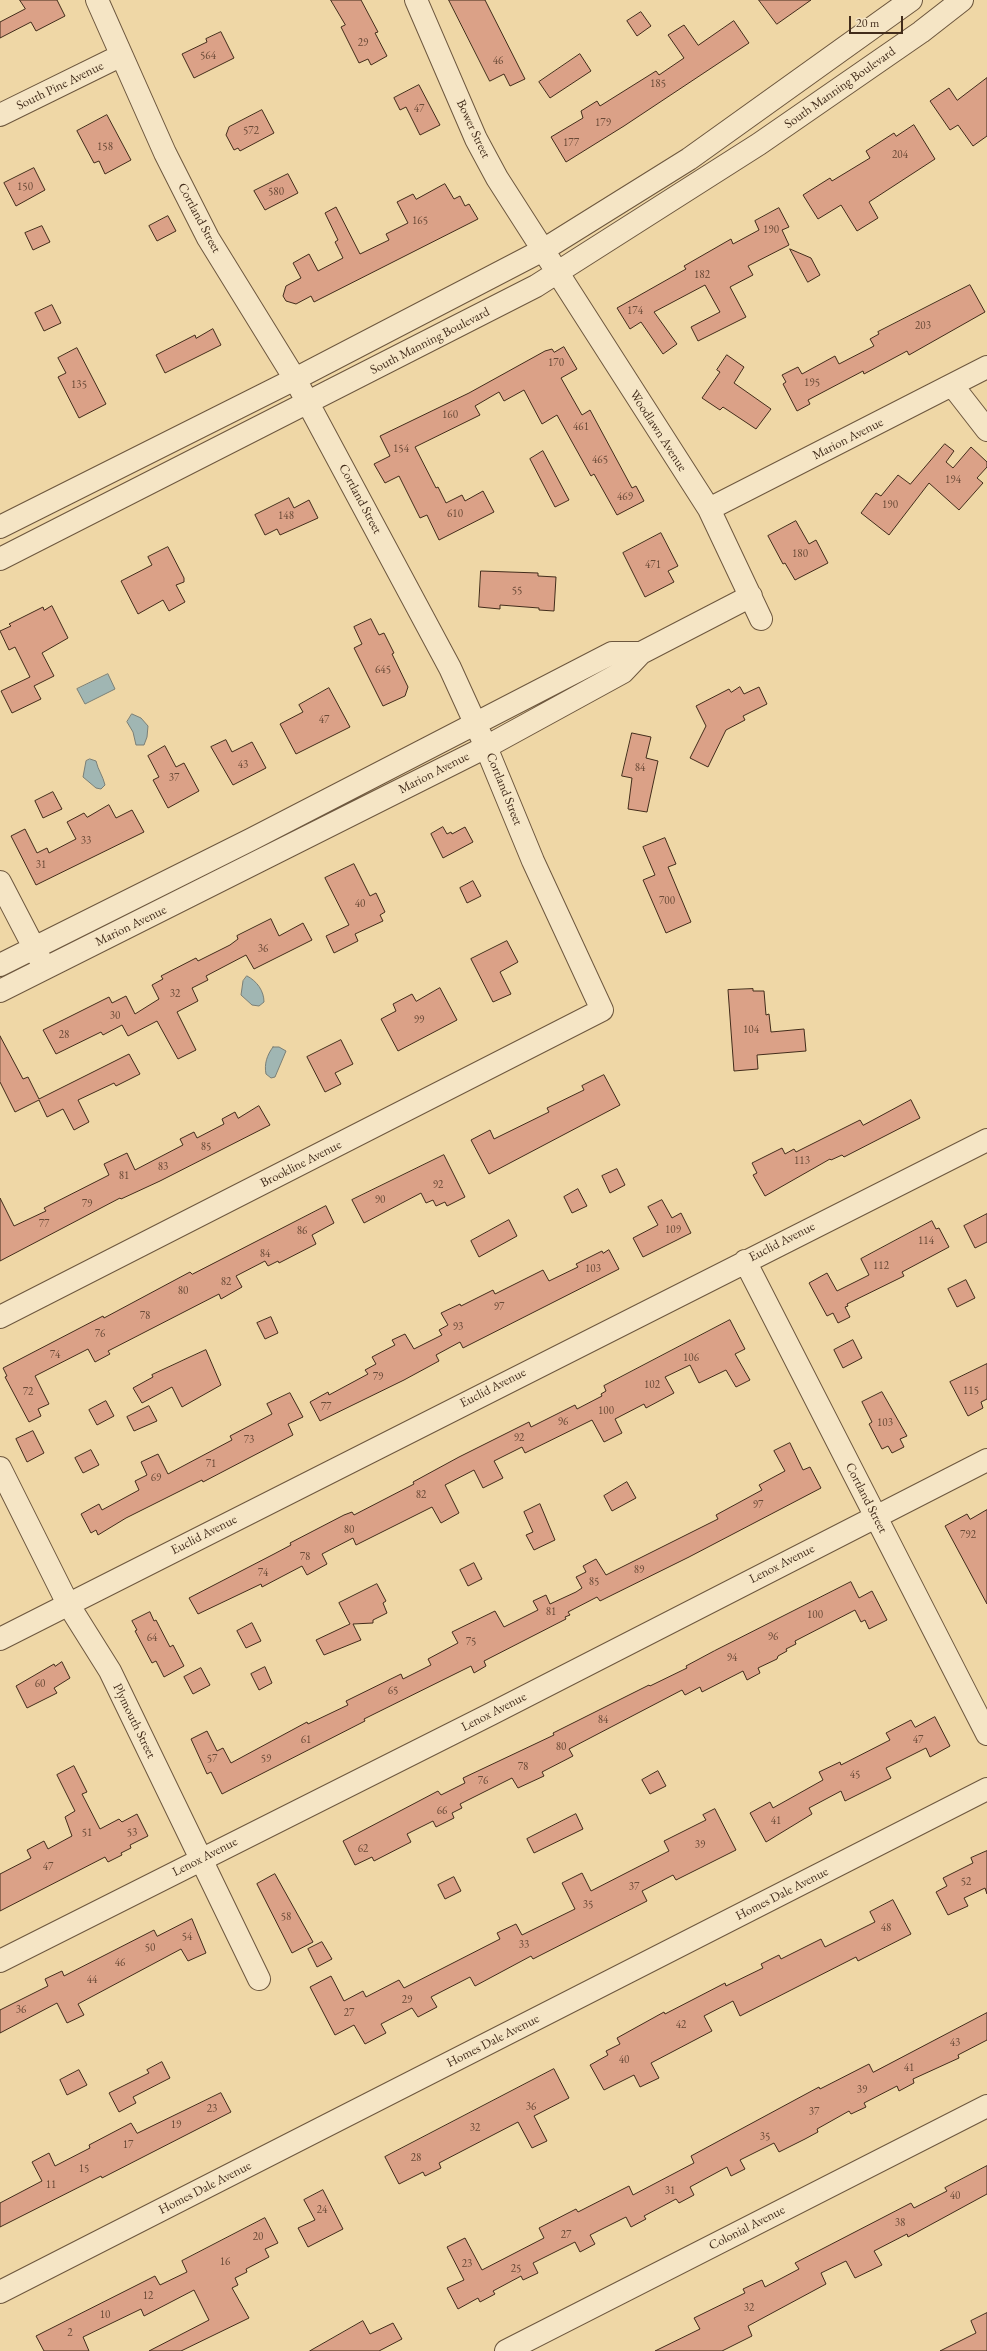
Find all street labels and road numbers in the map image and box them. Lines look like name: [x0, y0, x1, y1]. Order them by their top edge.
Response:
street label: South Manning Boulevard: [781, 44, 899, 132]
street label: South Pine Avenue: [14, 58, 106, 114]
street label: Bower Street: [453, 97, 493, 161]
street label: Cortland Street: [174, 180, 224, 256]
street label: South Manning Boulevard: [368, 304, 492, 378]
street label: Woodlawn Avenue: [626, 387, 690, 475]
street label: Marion Avenue: [810, 414, 886, 464]
street label: Cortland Street: [335, 461, 385, 537]
street label: Marion Avenue: [396, 748, 472, 798]
street label: Cortland Street: [482, 750, 526, 828]
street label: Marion Avenue: [93, 902, 169, 950]
street label: Brookline Avenue: [258, 1137, 344, 1191]
street label: Euclid Avenue: [746, 1219, 818, 1265]
street label: Euclid Avenue: [457, 1365, 529, 1411]
street label: Cortland Street: [842, 1460, 890, 1536]
street label: Euclid Avenue: [168, 1512, 240, 1558]
street label: Lenox Avenue: [747, 1541, 817, 1587]
street label: Plymouth Street: [109, 1681, 159, 1761]
street label: Lenox Avenue: [459, 1689, 529, 1735]
street label: Lenox Avenue: [170, 1834, 240, 1880]
street label: Homes Dale Avenue: [733, 1864, 831, 1924]
street label: Homes Dale Avenue: [444, 2011, 542, 2071]
street label: Homes Dale Avenue: [156, 2158, 254, 2218]
street label: Colonial Avenue: [706, 2202, 788, 2254]

